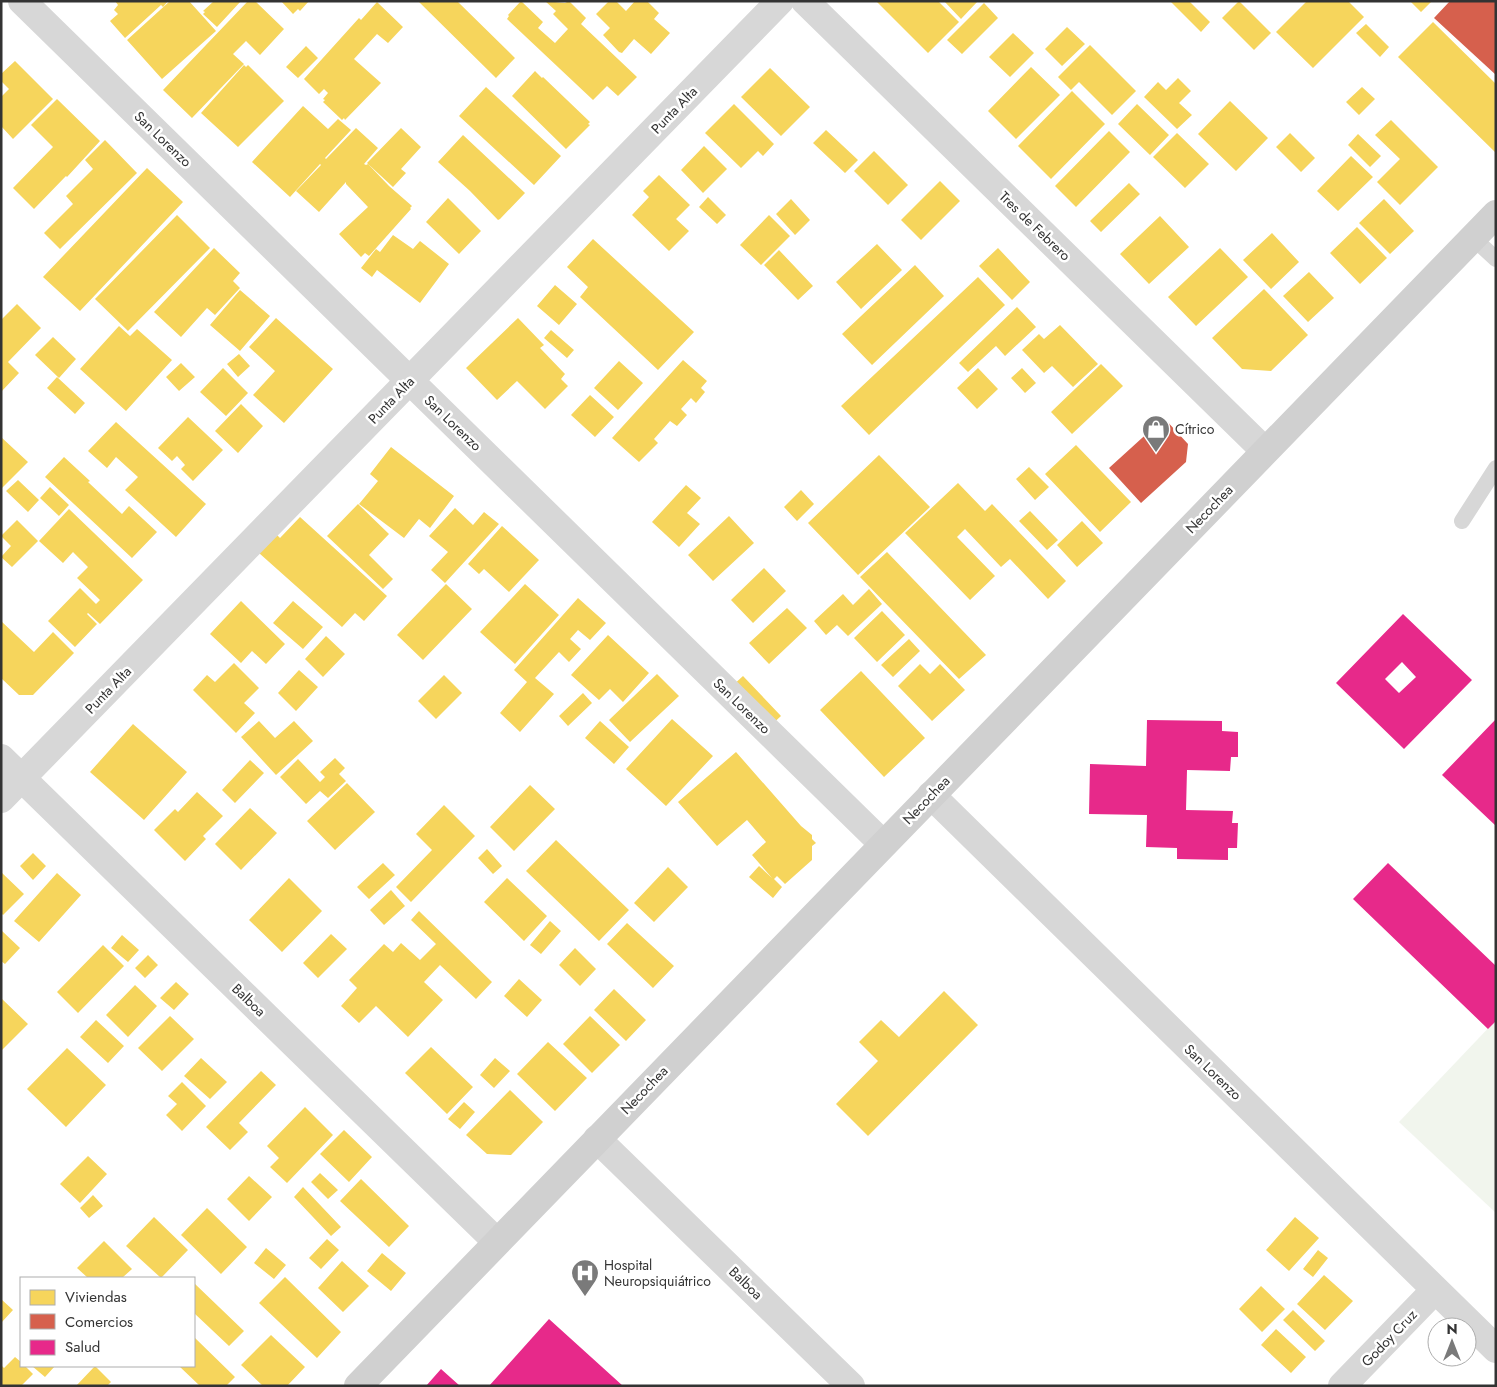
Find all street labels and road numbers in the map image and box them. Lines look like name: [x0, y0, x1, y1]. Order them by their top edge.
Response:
street label: Punta Alta: [646, 82, 702, 138]
street label: San Lorenzo: [130, 106, 196, 172]
street label: Tres de Febrero: [995, 187, 1075, 265]
street label: Punta Alta: [363, 372, 419, 428]
street label: San Lorenzo: [420, 390, 486, 456]
street label: Necochea: [1181, 480, 1237, 538]
street label: Punta Alta: [80, 662, 136, 718]
street label: San Lorenzo: [709, 673, 775, 739]
street label: Necochea: [898, 771, 954, 829]
street label: Balboa: [228, 979, 270, 1021]
street label: San Lorenzo: [1180, 1039, 1246, 1105]
street label: Necochea: [616, 1061, 672, 1119]
street label: Balboa: [725, 1262, 767, 1304]
street label: Godoy Cruz: [1357, 1305, 1422, 1371]

